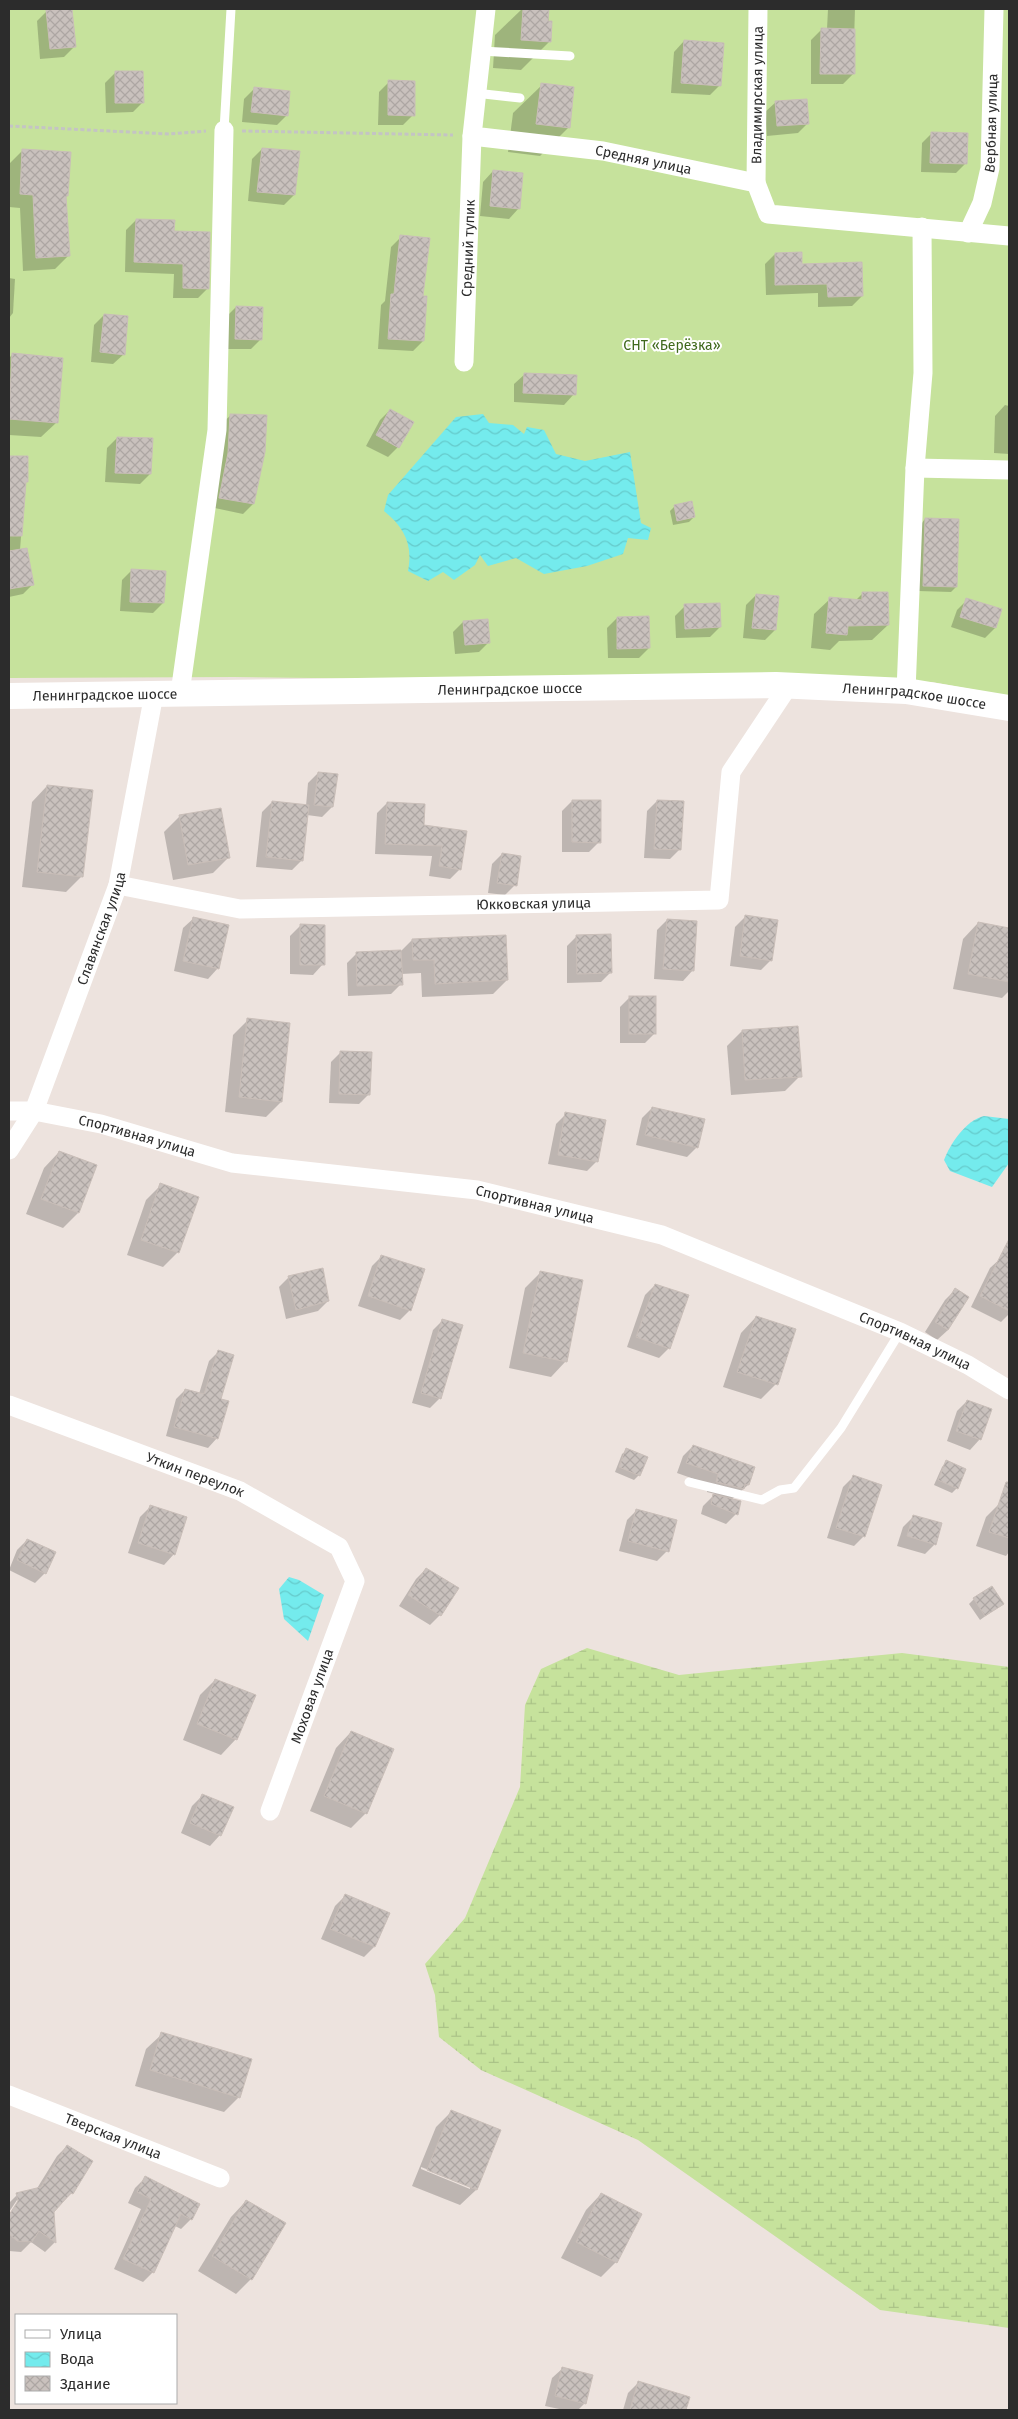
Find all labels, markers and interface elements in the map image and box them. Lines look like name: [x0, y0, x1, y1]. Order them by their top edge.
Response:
street label: Владимирская улица: [748, 26, 767, 164]
street label: Вербная улица: [981, 73, 1001, 174]
street label: Средняя улица: [594, 142, 693, 178]
street label: Средний тупик: [458, 198, 479, 297]
park label: СНТ «Берёзка»: [623, 337, 721, 354]
street label: Ленинградское шоссе: [437, 680, 582, 699]
street label: Ленинградское шоссе: [842, 680, 987, 713]
street label: Ленинградское шоссе: [33, 686, 177, 705]
street label: Славянская улица: [74, 871, 129, 988]
street label: Юкковская улица: [476, 894, 591, 914]
street label: Спортивная улица: [77, 1112, 198, 1161]
street label: Спортивная улица: [474, 1182, 596, 1227]
street label: Спортивная улица: [856, 1308, 973, 1374]
street label: Уткин переулок: [144, 1449, 248, 1501]
street label: Моховая улица: [287, 1646, 337, 1746]
street label: Тверская улица: [62, 2110, 164, 2163]
legend: [15, 2314, 178, 2404]
text: Улица: [60, 2325, 102, 2343]
text: Вода: [60, 2350, 94, 2368]
text: Здание: [60, 2375, 110, 2393]

